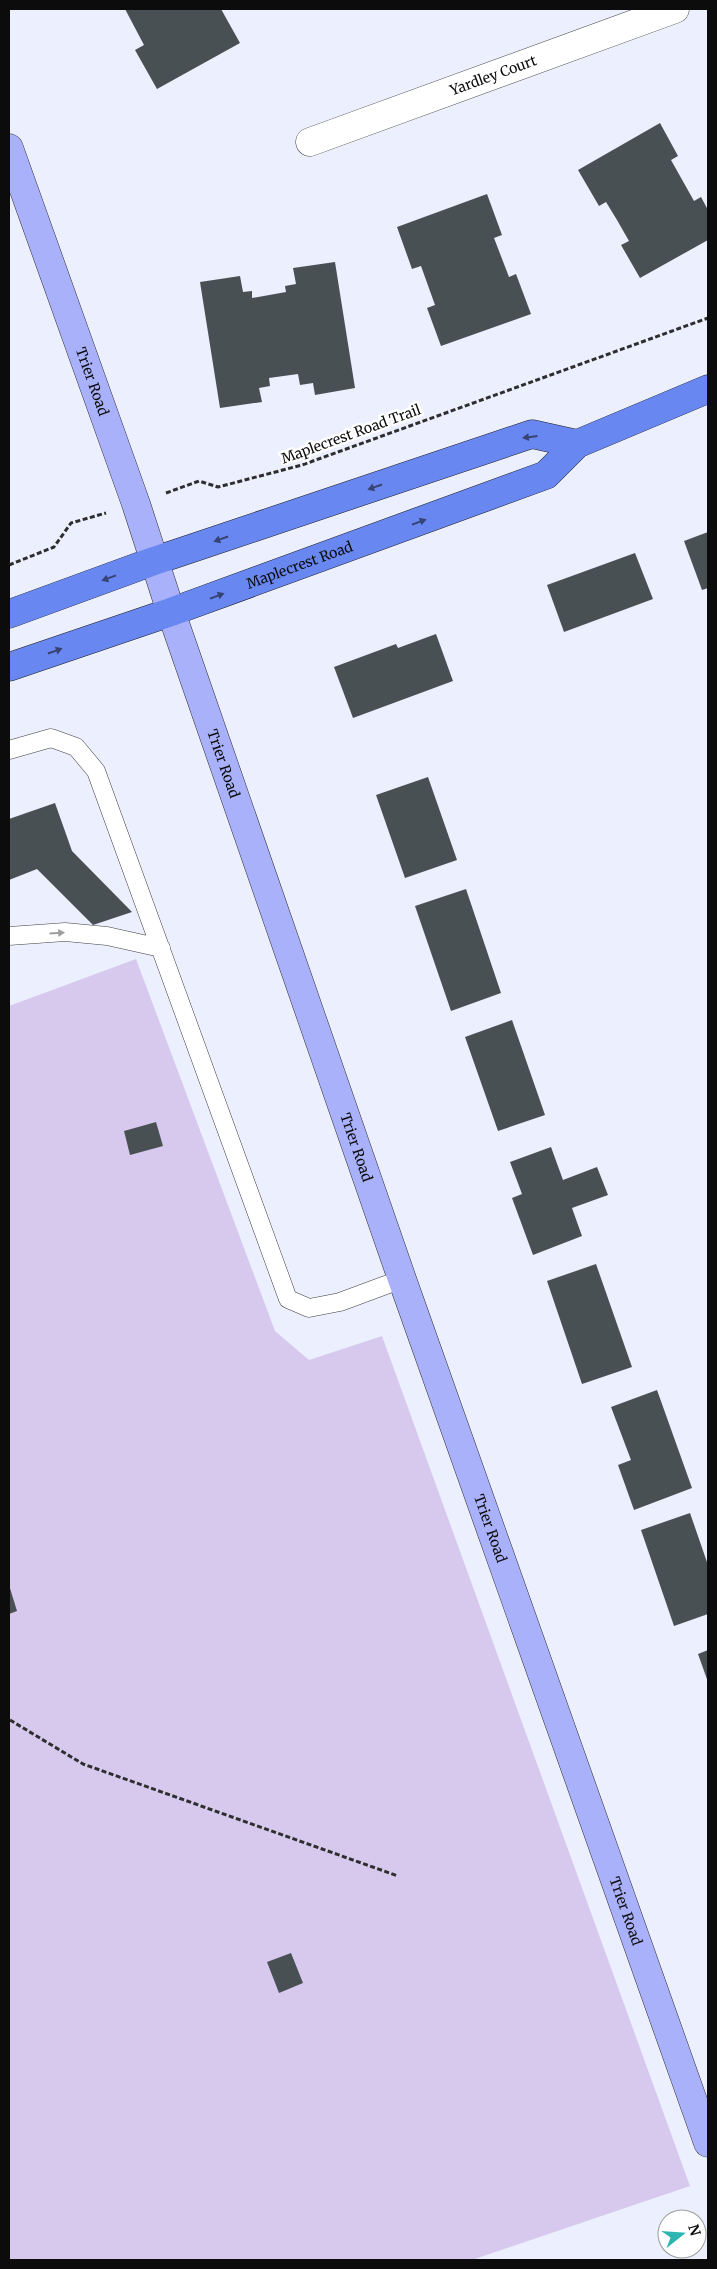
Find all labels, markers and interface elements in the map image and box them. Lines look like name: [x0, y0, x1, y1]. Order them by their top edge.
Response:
street label: Yardley Court: [447, 51, 539, 100]
street label: Trier Road: [72, 345, 113, 419]
street label: Maplecrest Road Trail: [279, 400, 424, 468]
one-way arrow: [521, 433, 537, 441]
one-way arrow: [368, 484, 383, 491]
one-way arrow: [412, 518, 427, 526]
one-way arrow: [214, 535, 229, 543]
street label: Maplecrest Road: [244, 537, 356, 593]
one-way arrow: [101, 575, 116, 582]
one-way arrow: [210, 592, 225, 600]
one-way arrow: [48, 647, 63, 655]
street label: Trier Road: [203, 727, 244, 801]
one-way arrow: [50, 928, 66, 936]
street label: Trier Road: [336, 1111, 377, 1185]
street label: Trier Road: [470, 1492, 511, 1566]
street label: Trier Road: [605, 1874, 646, 1948]
north arrow: [657, 2209, 707, 2259]
text: N: [684, 2222, 705, 2238]

